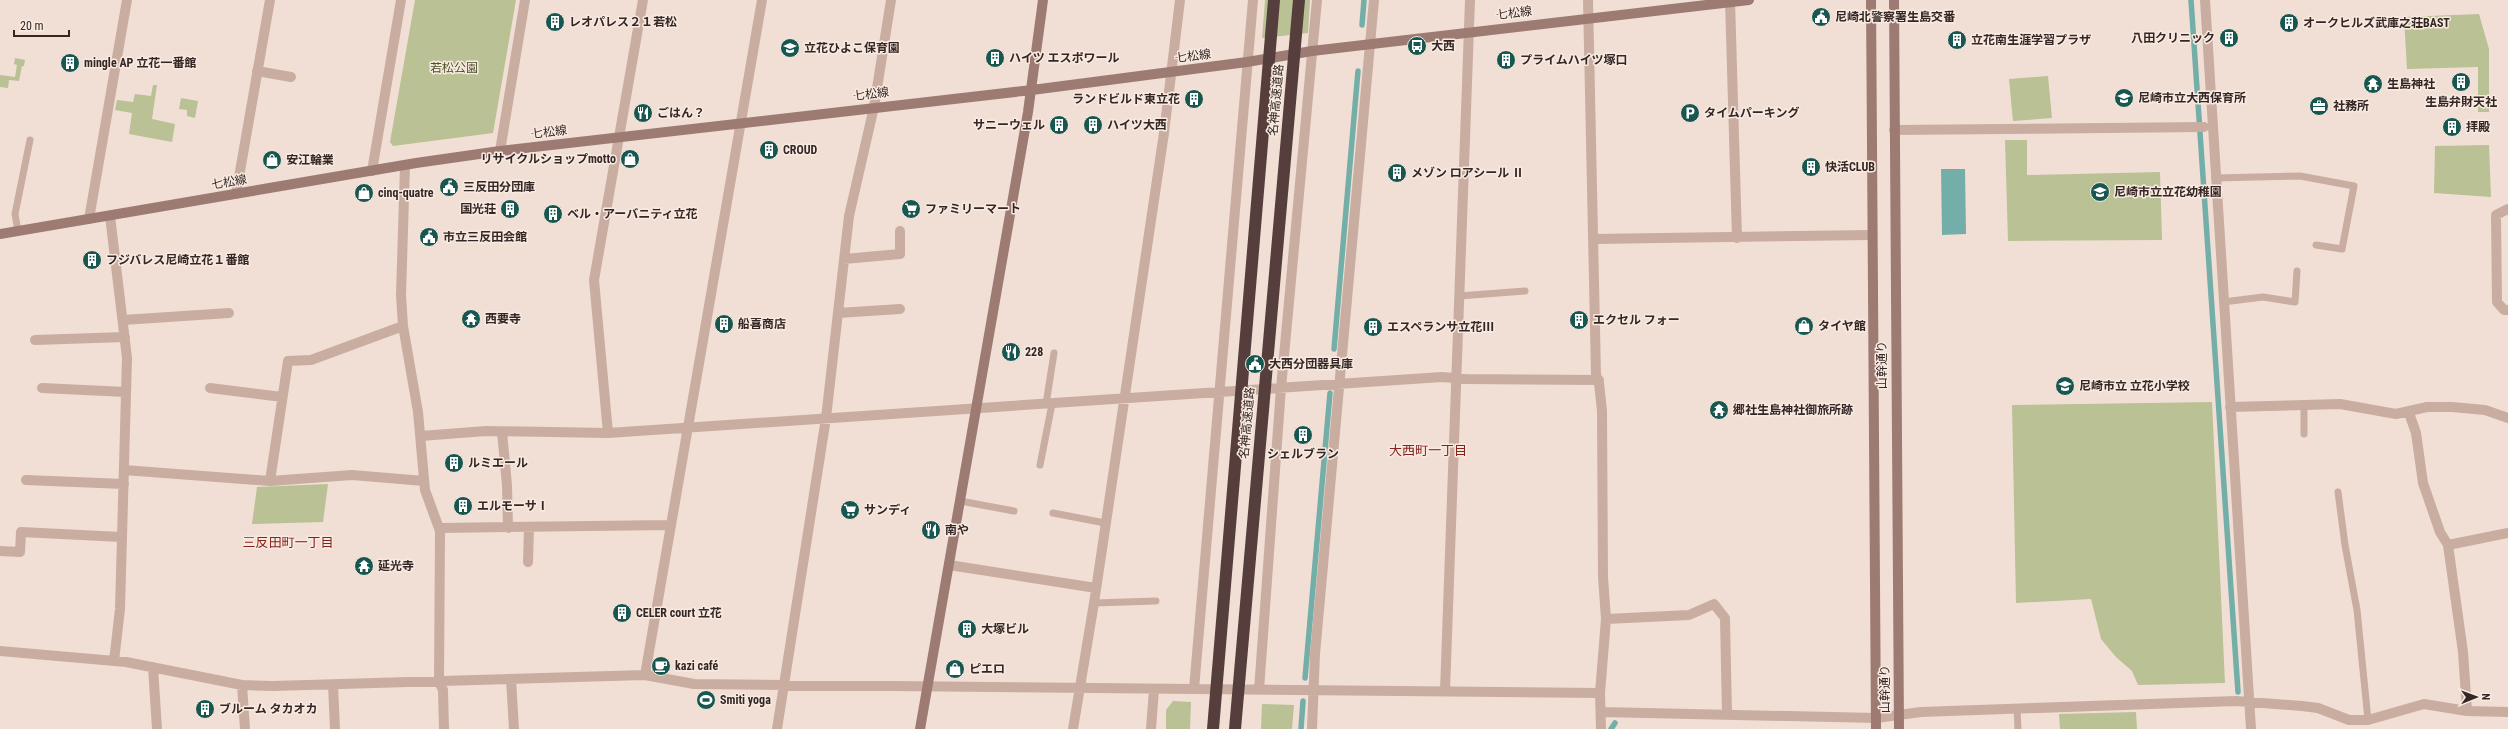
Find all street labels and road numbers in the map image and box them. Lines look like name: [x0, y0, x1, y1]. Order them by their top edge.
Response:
street label: 七松線: [1495, 4, 1533, 22]
street label: 七松線: [1174, 47, 1212, 65]
street label: 名神高速道路: [1266, 64, 1286, 136]
street label: 七松線: [852, 85, 890, 103]
street label: 七松線: [530, 123, 568, 141]
street label: 七松線: [210, 172, 248, 192]
street label: 山幹通り: [1875, 341, 1889, 389]
street label: 名神高速道路: [1237, 387, 1257, 459]
street label: 山幹通り: [1878, 665, 1892, 713]

